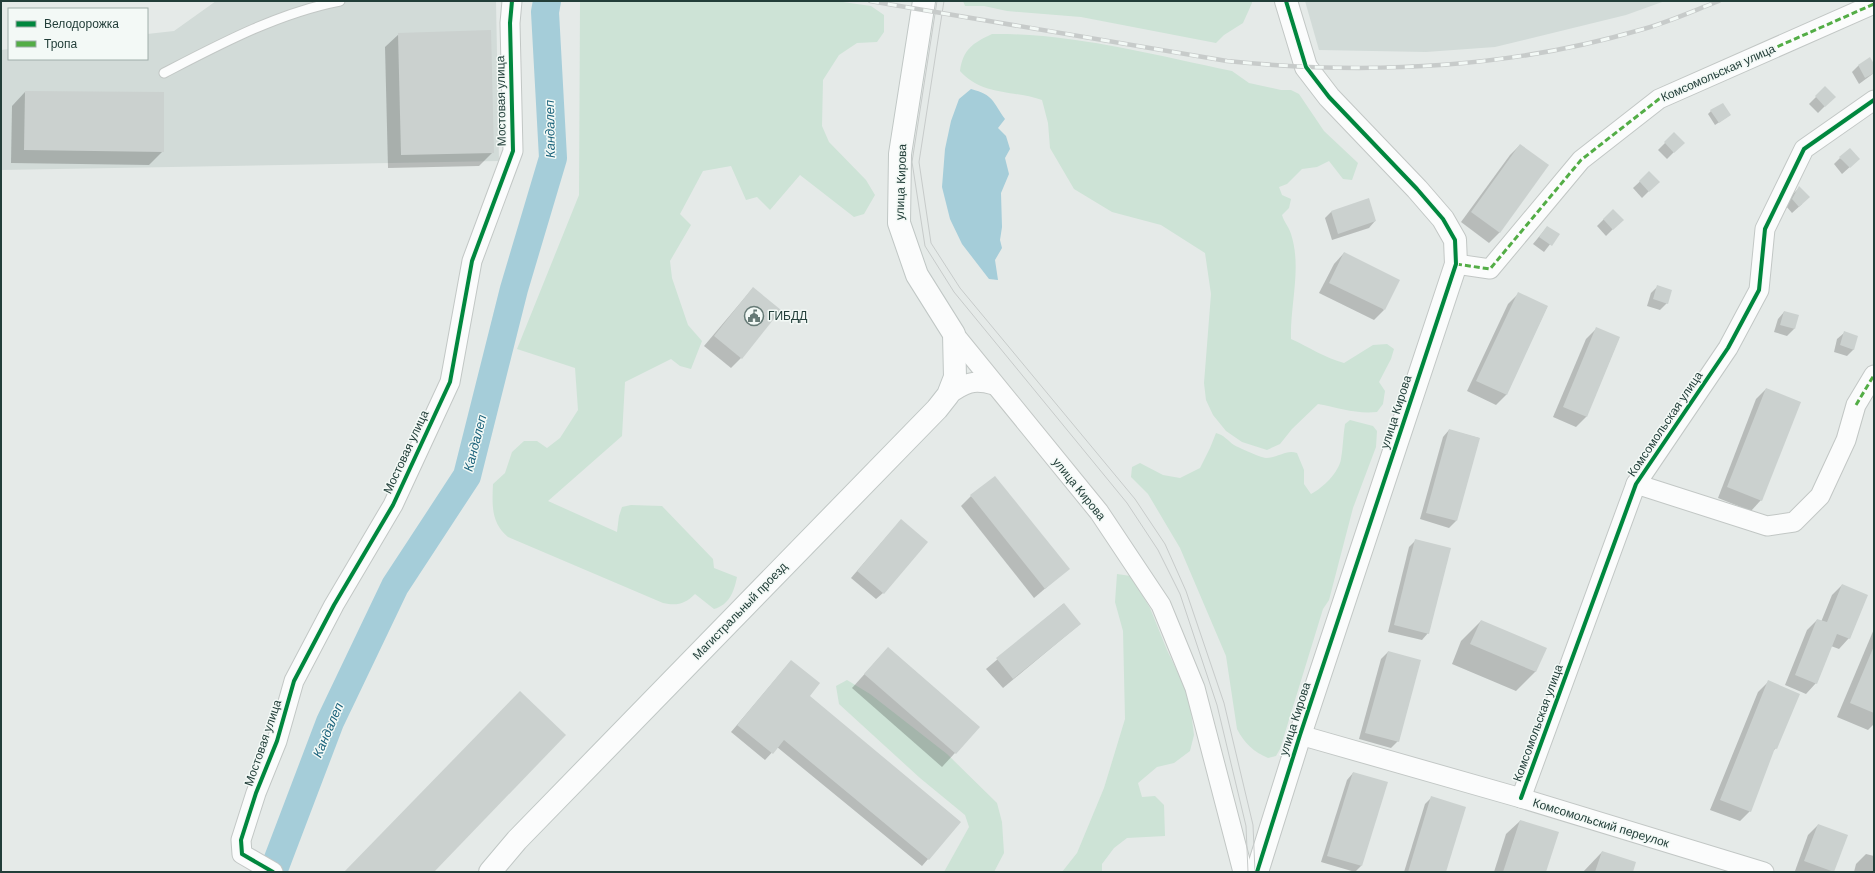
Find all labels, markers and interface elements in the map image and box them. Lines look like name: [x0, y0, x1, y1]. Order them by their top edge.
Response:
legend: [8, 8, 148, 60]
text: Велодорожка: [44, 17, 119, 31]
text: Тропа: [44, 37, 78, 51]
street label: Комсомольская улица: [1659, 41, 1778, 105]
street label: Мостовая улица: [493, 55, 509, 146]
water label: Кандалеп: [542, 100, 558, 158]
street label: улица Кирова: [893, 143, 909, 220]
public building icon: ГИБДД: [743, 305, 765, 327]
place label: ГИБДД: [768, 309, 807, 323]
street label: Комсомольская улица: [1625, 369, 1706, 479]
street label: улица Кирова: [1378, 373, 1415, 450]
street label: Мостовая улица: [381, 408, 432, 496]
water label: Кандалеп: [461, 413, 489, 473]
street label: улица Кирова: [1050, 455, 1109, 523]
street label: Магистральный проезд: [690, 559, 790, 663]
street label: Комсомольская улица: [1510, 662, 1566, 783]
street label: улица Кирова: [1277, 680, 1314, 757]
street label: Мостовая улица: [242, 698, 284, 788]
water label: Кандалеп: [310, 700, 346, 760]
street label: Комсомольский переулок: [1531, 796, 1672, 851]

